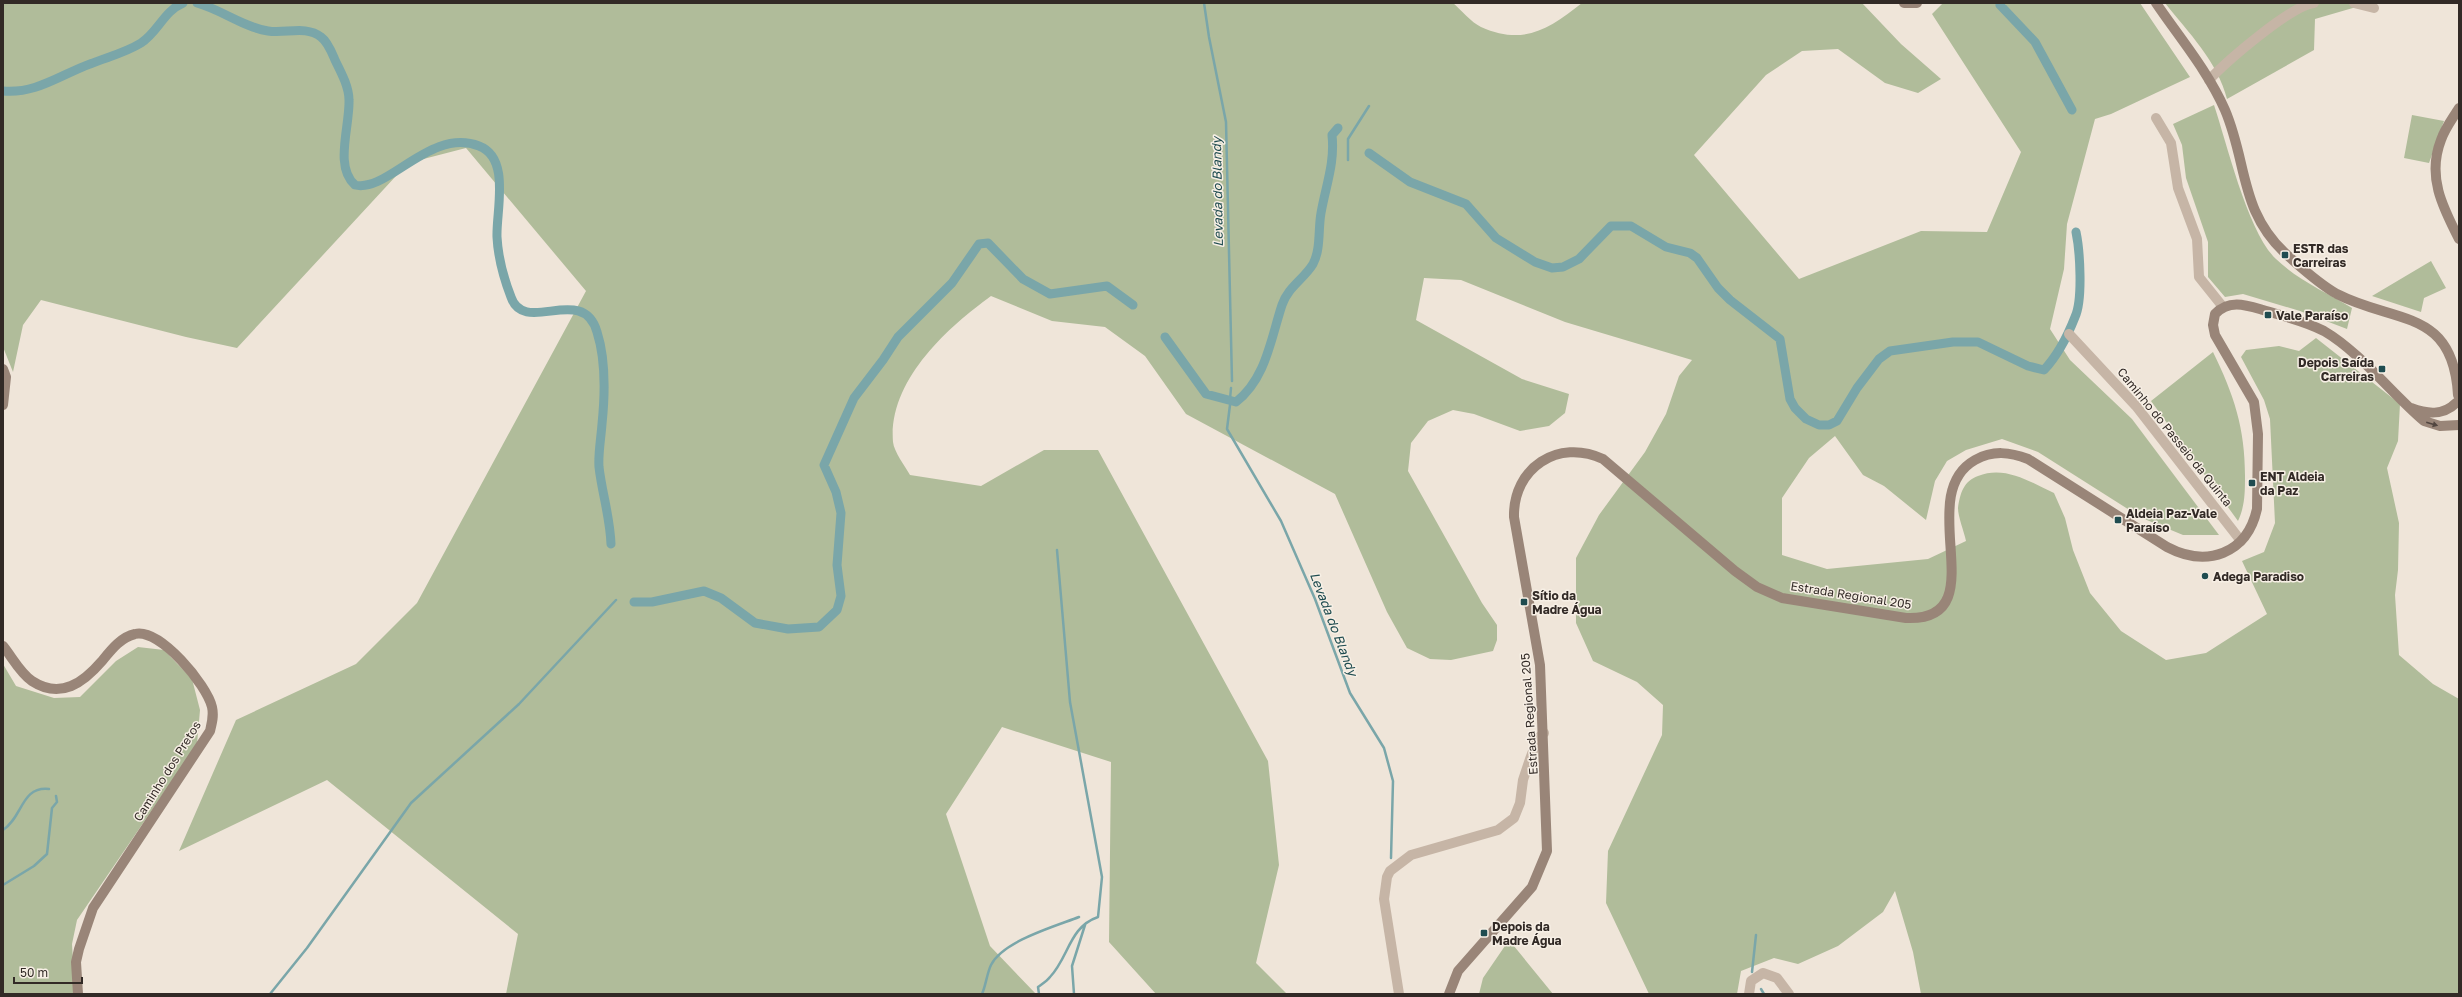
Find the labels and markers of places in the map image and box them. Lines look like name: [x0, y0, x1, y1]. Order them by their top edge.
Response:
place label: ESTR das Carreiras: [2293, 241, 2349, 270]
marker: ESTR das Carreiras: [2280, 250, 2290, 260]
place label: Vale Paraíso: [2276, 308, 2348, 323]
marker: Vale Paraíso: [2263, 310, 2273, 320]
place label: Depois Saída Carreiras: [2298, 355, 2374, 384]
marker: Depois Saída Carreiras: [2377, 364, 2387, 374]
place label: ENT Aldeia da Paz: [2260, 469, 2325, 498]
marker: ENT Aldeia da Paz: [2247, 478, 2257, 488]
place label: Aldeia Paz-Vale Paraíso: [2126, 506, 2217, 535]
marker: Aldeia Paz-Vale Paraíso: [2113, 515, 2123, 525]
place label: Adega Paradiso: [2213, 569, 2304, 584]
marker: Adega Paradiso: [2200, 571, 2210, 581]
place label: Sítio da Madre Água: [1532, 588, 1602, 617]
marker: Sítio da Madre Água: [1519, 597, 1529, 607]
place label: Depois da Madre Água: [1492, 919, 1562, 948]
marker: Depois da Madre Água: [1479, 928, 1489, 938]

